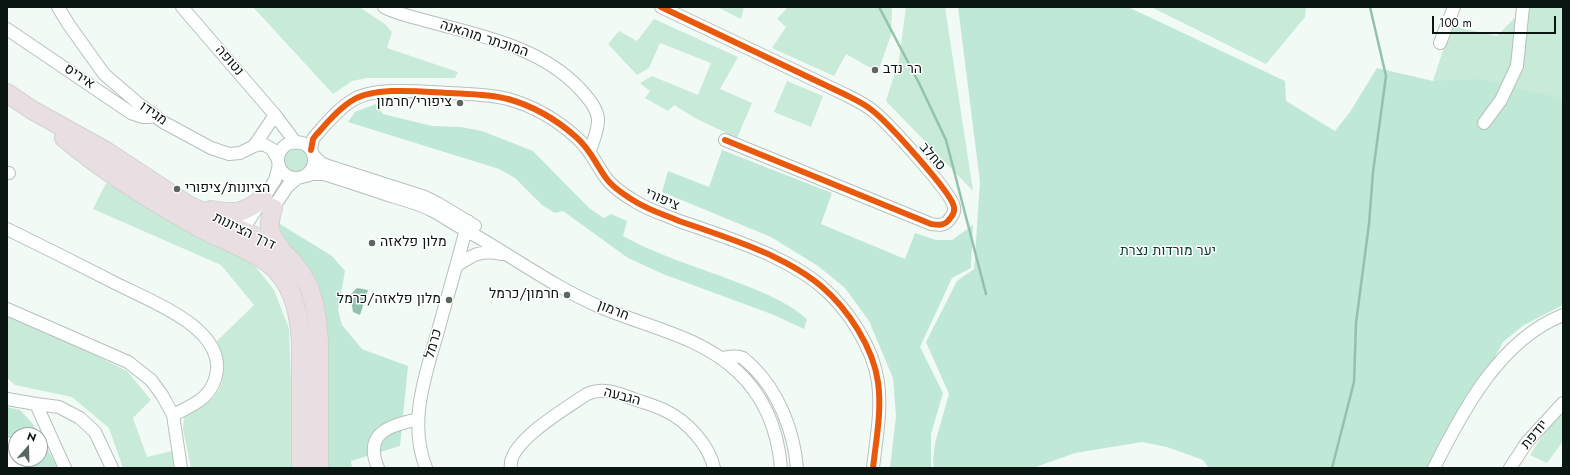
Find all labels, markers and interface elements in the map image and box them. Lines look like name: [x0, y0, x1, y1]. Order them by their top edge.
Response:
scale bar: [1434, 8, 1558, 34]
text: 100 m: [1439, 14, 1472, 32]
street label: המוכתר מוהאנה: [438, 17, 530, 61]
street label: נטופה: [211, 42, 247, 80]
street label: איריס: [61, 61, 97, 93]
place label: הר נדב: [883, 62, 922, 78]
marker: הר נדב: [870, 65, 880, 75]
place label: ציפורי/חרמון: [377, 95, 452, 111]
marker: ציפורי/חרמון: [455, 98, 465, 108]
street label: מגידו: [136, 99, 170, 129]
street label: סחלב: [915, 139, 949, 175]
place label: הציונות/ציפורי: [185, 181, 270, 197]
marker: הציונות/ציפורי: [172, 184, 182, 194]
street label: ציפורי: [642, 185, 682, 215]
street label: דרך הציונות: [210, 210, 278, 254]
place label: מלון פלאזה: [380, 235, 447, 251]
marker: מלון פלאזה: [367, 238, 377, 248]
park label: יער מורדות נצרת: [1120, 244, 1216, 260]
place label: חרמון/כרמל: [489, 287, 559, 303]
marker: חרמון/כרמל: [562, 290, 572, 300]
place label: מלון פלאזה/כרמל: [337, 292, 441, 308]
marker: מלון פלאזה/כרמל: [444, 295, 454, 305]
street label: חרמון: [595, 297, 631, 325]
street label: כרמל: [422, 327, 446, 361]
street label: הגבעה: [602, 384, 642, 410]
street label: יודפת: [1518, 417, 1552, 453]
north arrow: [8, 427, 48, 467]
text: N: [25, 428, 39, 446]

